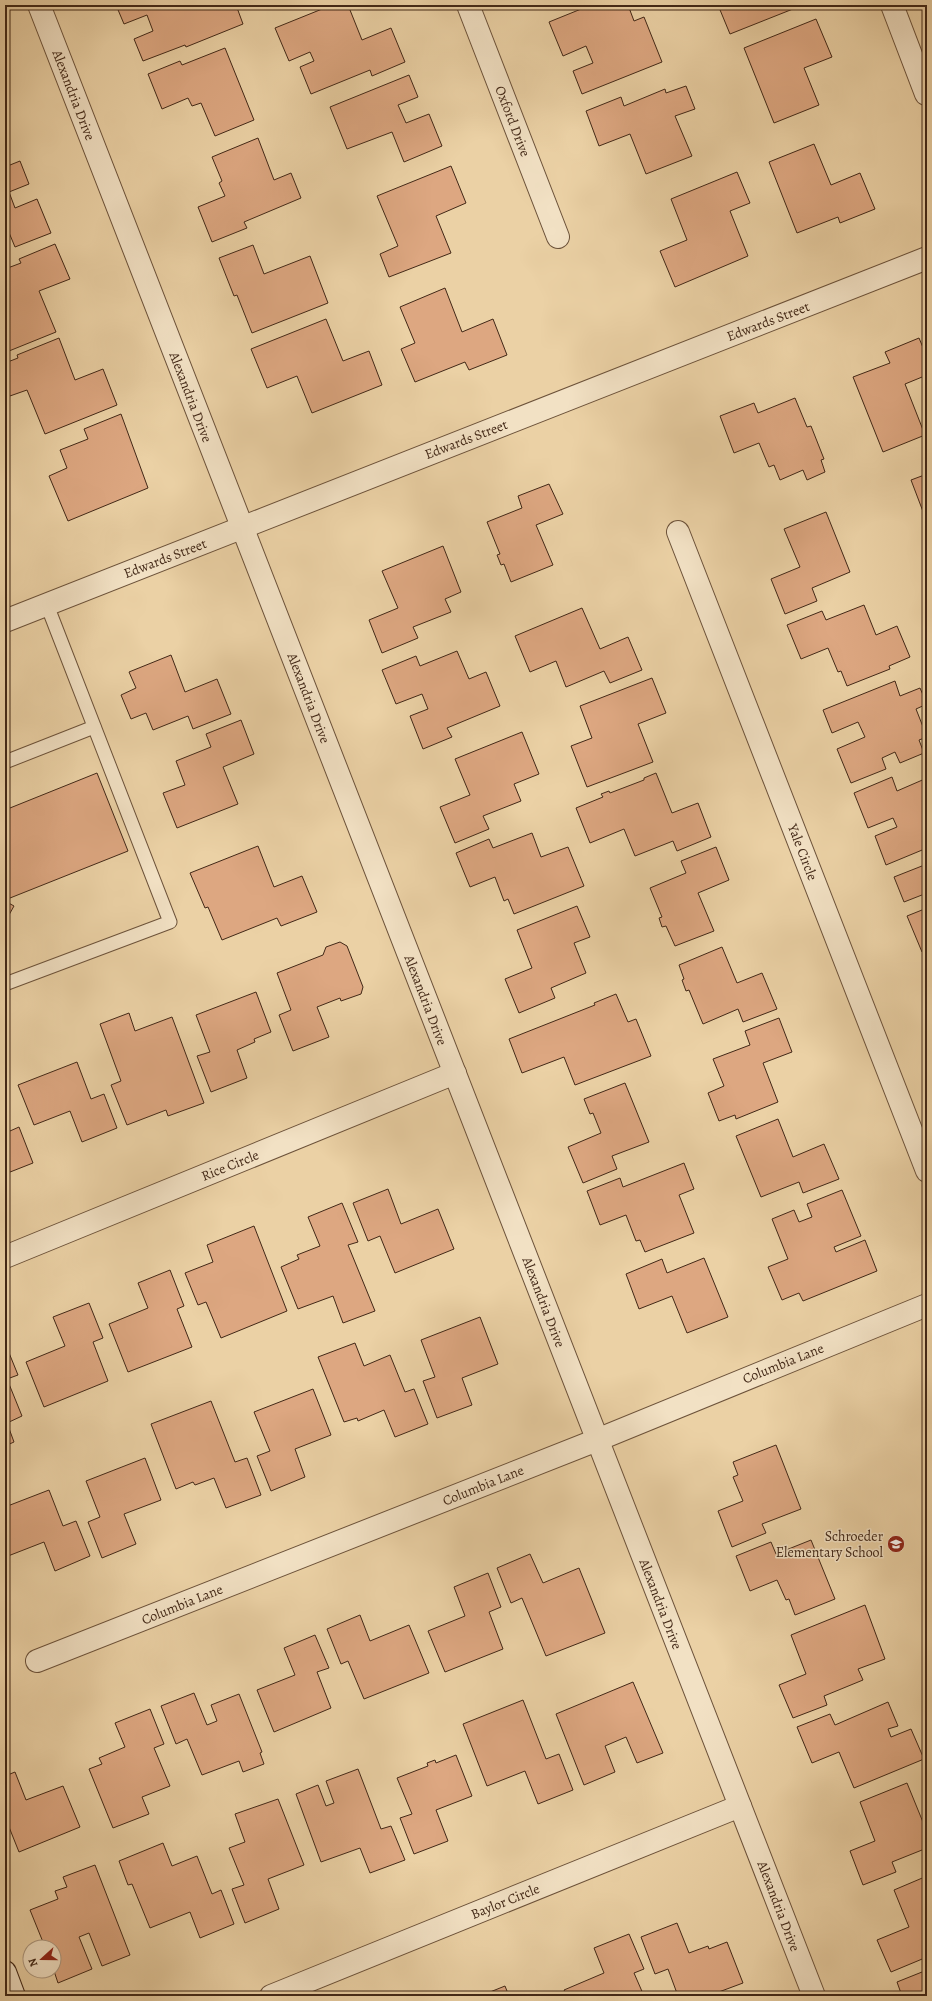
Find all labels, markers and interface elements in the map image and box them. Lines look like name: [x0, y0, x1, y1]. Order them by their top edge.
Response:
street label: Alexandria Drive: [47, 46, 100, 143]
street label: Oxford Drive: [490, 83, 535, 159]
street label: Edwards Street: [724, 297, 813, 346]
street label: Alexandria Drive: [164, 348, 217, 445]
street label: Edwards Street: [422, 415, 511, 464]
street label: Edwards Street: [121, 534, 210, 583]
street label: Alexandria Drive: [282, 649, 335, 746]
street label: Yale Circle: [783, 820, 822, 883]
street label: Alexandria Drive: [399, 951, 452, 1048]
street label: Rice Circle: [199, 1145, 262, 1186]
street label: Alexandria Drive: [517, 1253, 570, 1350]
street label: Columbia Lane: [740, 1339, 827, 1388]
street label: Columbia Lane: [440, 1461, 527, 1510]
place label: Schroeder Elementary School: [776, 1527, 884, 1562]
school or university icon: Schroeder Elementary School: [886, 1534, 906, 1554]
street label: Alexandria Drive: [634, 1555, 687, 1652]
street label: Columbia Lane: [139, 1580, 226, 1629]
street label: Alexandria Drive: [752, 1857, 805, 1954]
street label: Baylor Circle: [468, 1879, 542, 1924]
north arrow: [22, 1939, 62, 1979]
text: N: [25, 1956, 42, 1969]

